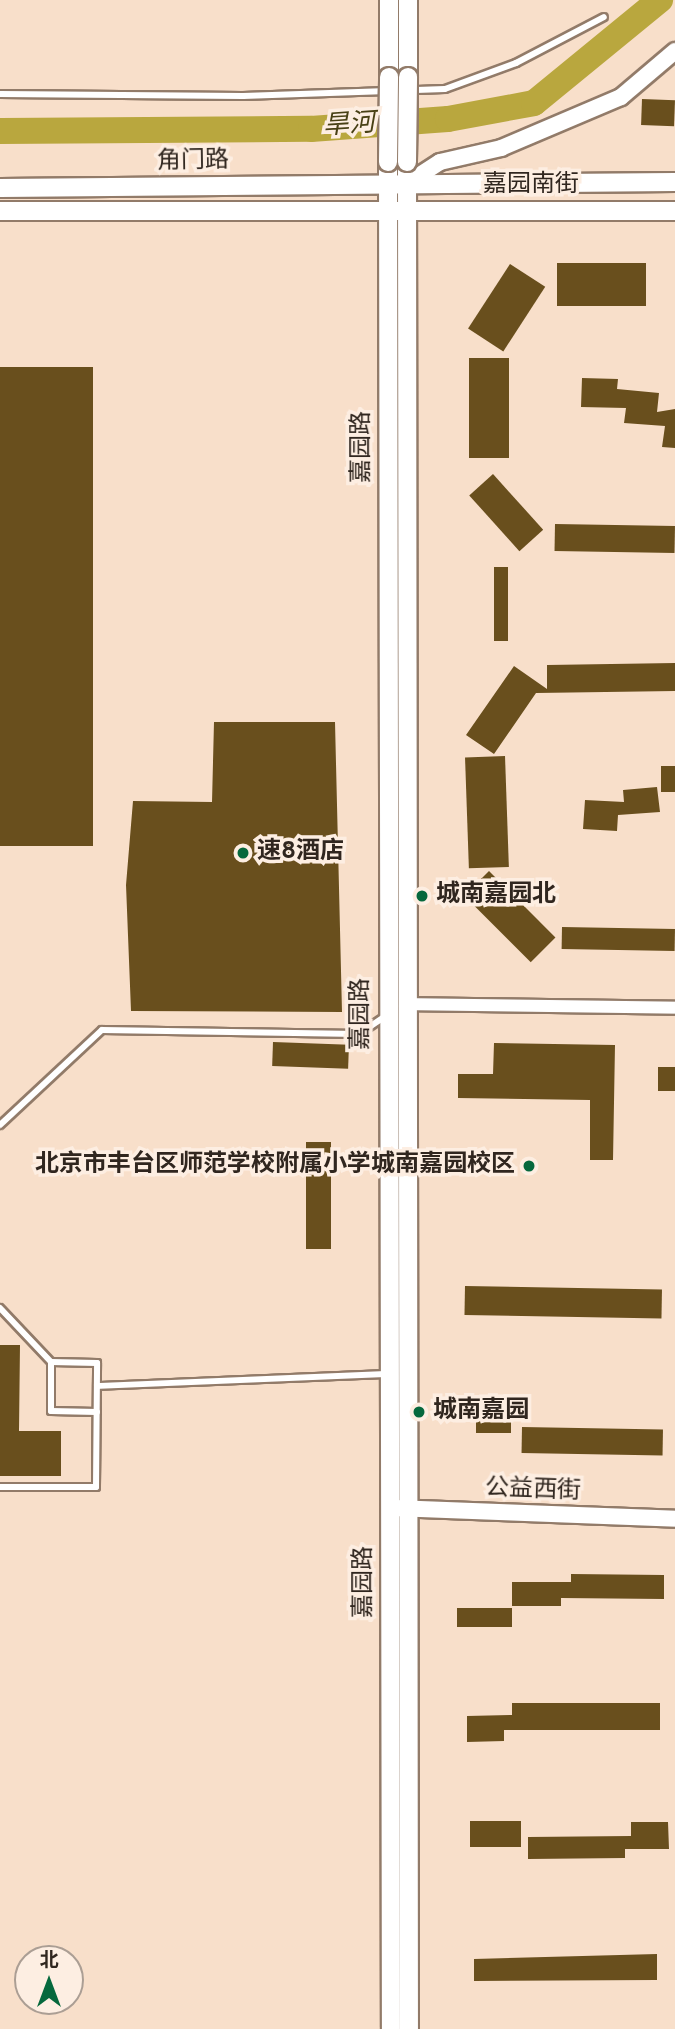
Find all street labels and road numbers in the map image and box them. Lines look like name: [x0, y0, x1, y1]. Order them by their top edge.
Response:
street label: 角门路: [157, 147, 229, 177]
street label: 嘉园南街: [483, 172, 579, 200]
street label: 嘉园路: [349, 411, 377, 483]
street label: 嘉园路: [348, 978, 376, 1050]
street label: 公益西街: [485, 1475, 581, 1507]
street label: 嘉园路: [351, 1546, 379, 1618]

